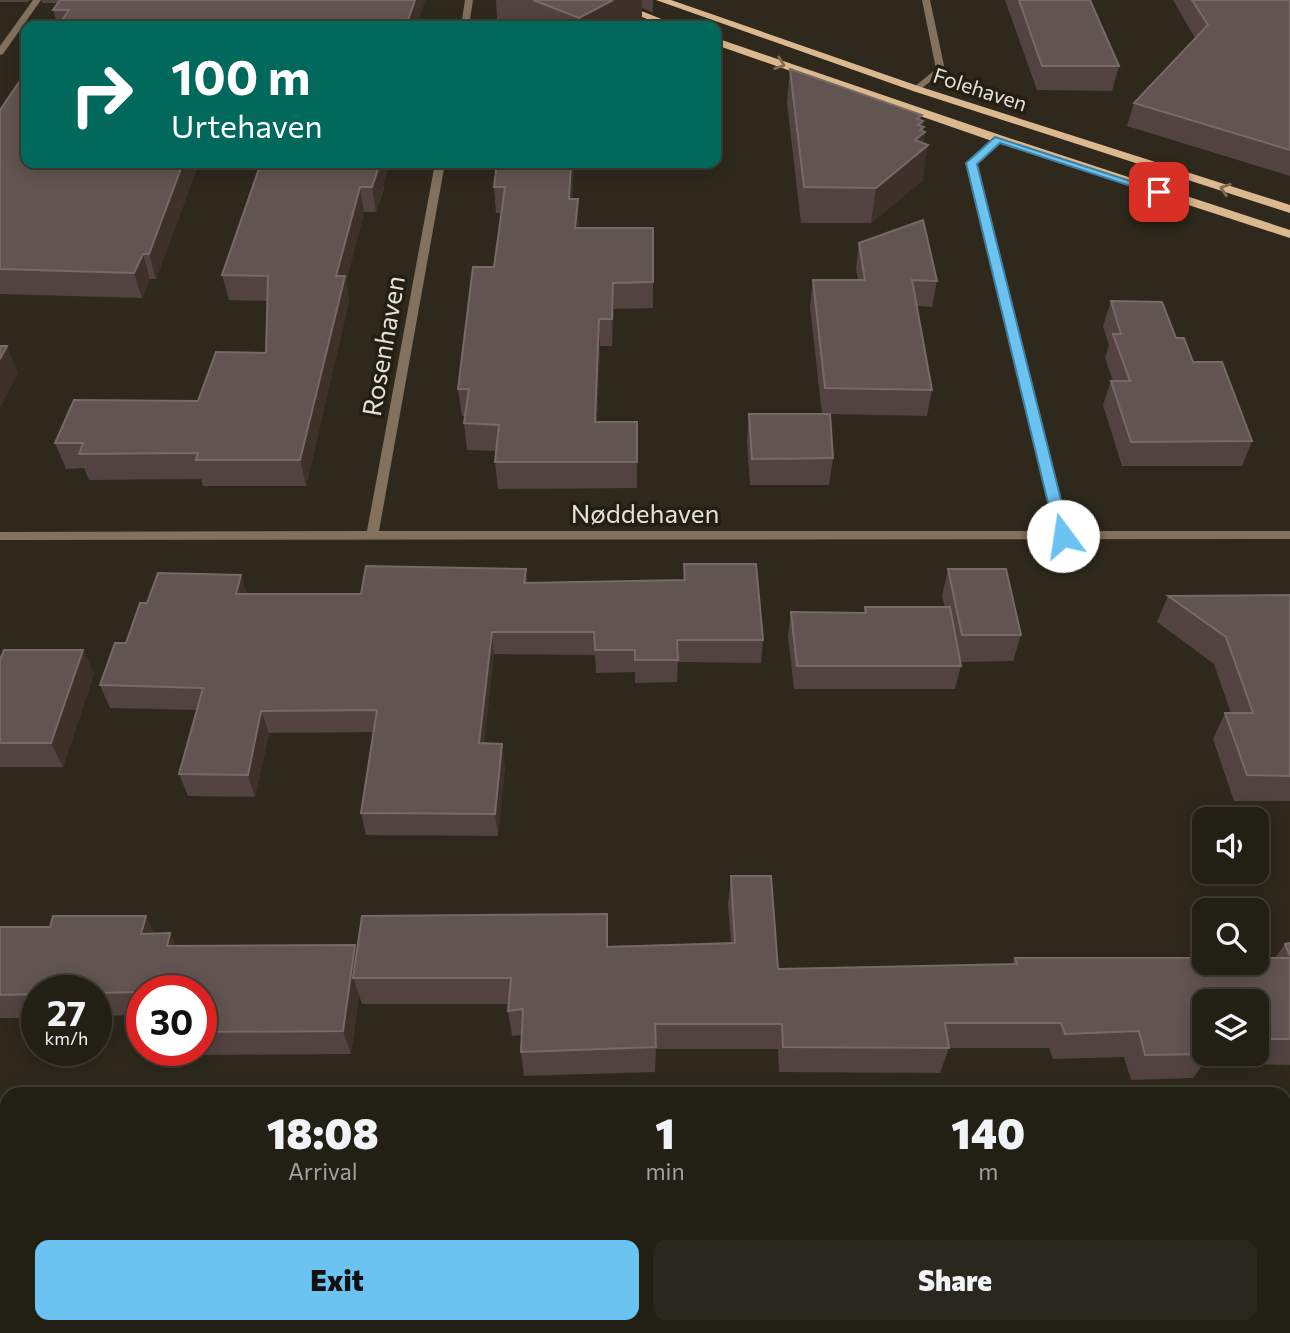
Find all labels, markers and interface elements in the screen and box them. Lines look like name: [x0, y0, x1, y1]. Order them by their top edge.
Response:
text: 100 m: [171, 45, 310, 105]
icon: right: [56, 49, 147, 140]
one-way arrow: [773, 56, 786, 70]
street label: Folehaven: [931, 62, 1030, 115]
text: Urtehaven: [171, 105, 323, 145]
pin: [1129, 162, 1189, 222]
icon: arrive: [1140, 173, 1178, 211]
one-way arrow: [1219, 183, 1232, 197]
street label: Rosenhaven: [355, 273, 410, 418]
street label: Nøddehaven: [571, 497, 719, 528]
position arrow: [1026, 499, 1100, 573]
map controls: [1192, 807, 1269, 1066]
button: sound: [1192, 807, 1269, 884]
button: search: [1192, 898, 1269, 975]
speed limit sign: 30: [126, 975, 217, 1066]
button: layers: [1192, 989, 1269, 1066]
text: 27: [47, 990, 86, 1033]
text: km/h: [45, 1027, 88, 1049]
text: 18:08: [267, 1106, 379, 1158]
text: 1: [655, 1106, 675, 1158]
text: 140: [951, 1106, 1025, 1158]
text: Arrival: [288, 1157, 358, 1185]
text: min: [645, 1157, 685, 1185]
text: m: [978, 1157, 998, 1185]
button: Exit: [35, 1240, 639, 1320]
button: Share: [653, 1240, 1257, 1320]

